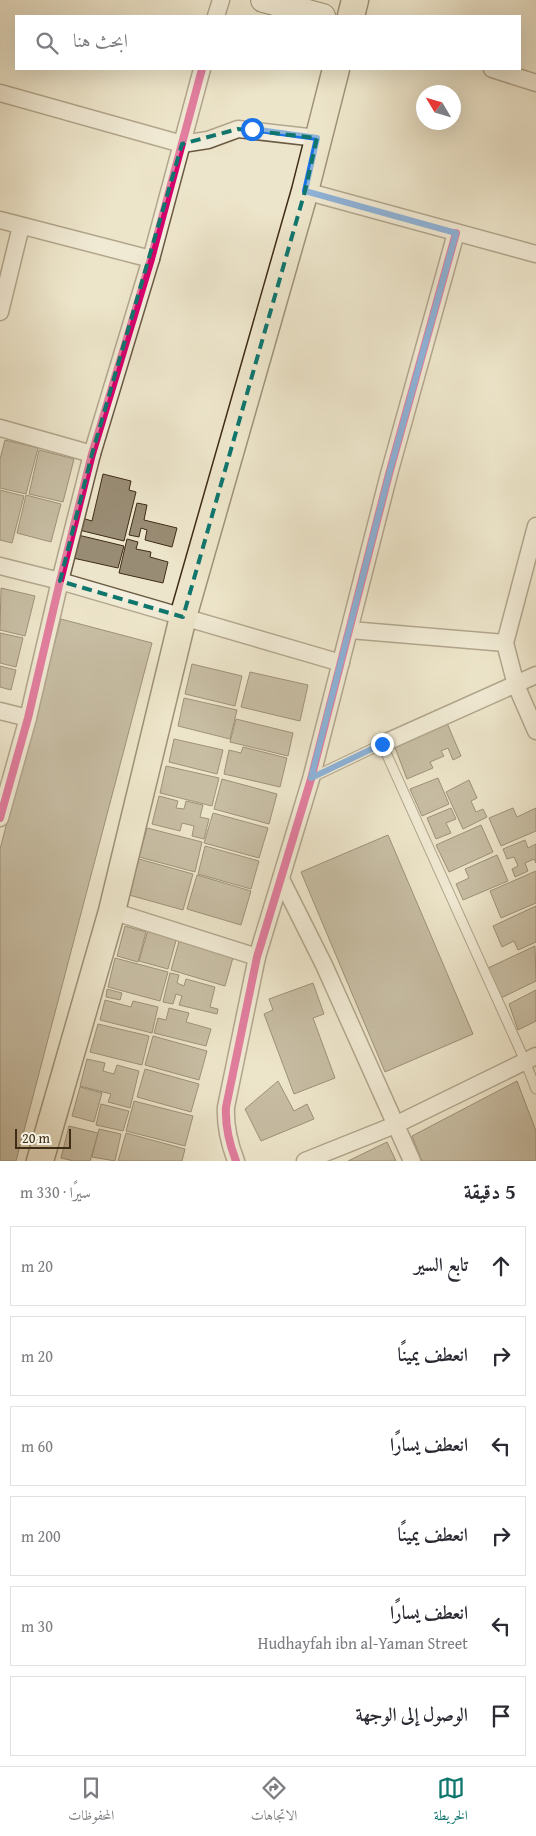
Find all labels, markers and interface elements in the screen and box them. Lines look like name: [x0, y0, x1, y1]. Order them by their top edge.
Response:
search box: [15, 15, 521, 70]
text: ابحث هنا: [73, 26, 128, 54]
icon: search: [33, 29, 61, 57]
north arrow: [416, 85, 461, 130]
route start: [241, 118, 264, 141]
route end: [371, 733, 394, 756]
scale bar: [15, 1126, 71, 1149]
text: 20 m: [22, 1128, 50, 1148]
text: 5 دقيقة: [464, 1176, 516, 1207]
text: سيرًا · 330 m: [20, 1180, 91, 1204]
text: تابع السير: [414, 1250, 468, 1278]
icon: ahead: [487, 1252, 515, 1280]
text: 20 m: [21, 1254, 53, 1278]
text: انعطف يمينًا: [398, 1340, 468, 1368]
icon: right: [487, 1342, 515, 1370]
text: 20 m: [21, 1344, 53, 1368]
text: انعطف يسارًا: [390, 1430, 468, 1458]
icon: left: [487, 1432, 515, 1460]
text: 60 m: [21, 1434, 53, 1458]
text: انعطف يمينًا: [398, 1520, 468, 1548]
icon: right: [487, 1522, 515, 1550]
text: 200 m: [21, 1524, 61, 1548]
text: انعطف يسارًا: [390, 1598, 468, 1626]
icon: left: [487, 1612, 515, 1640]
text: 30 m: [21, 1614, 53, 1638]
text: Hudhayfah ibn al-Yaman Street: [258, 1631, 468, 1655]
text: الوصول إلى الوجهة: [356, 1700, 468, 1728]
icon: arrive: [487, 1702, 515, 1730]
tab: المحفوظات: [68, 1774, 114, 1829]
tab: الاتجاهات: [251, 1774, 297, 1829]
tab: الخريطة: [434, 1774, 468, 1829]

